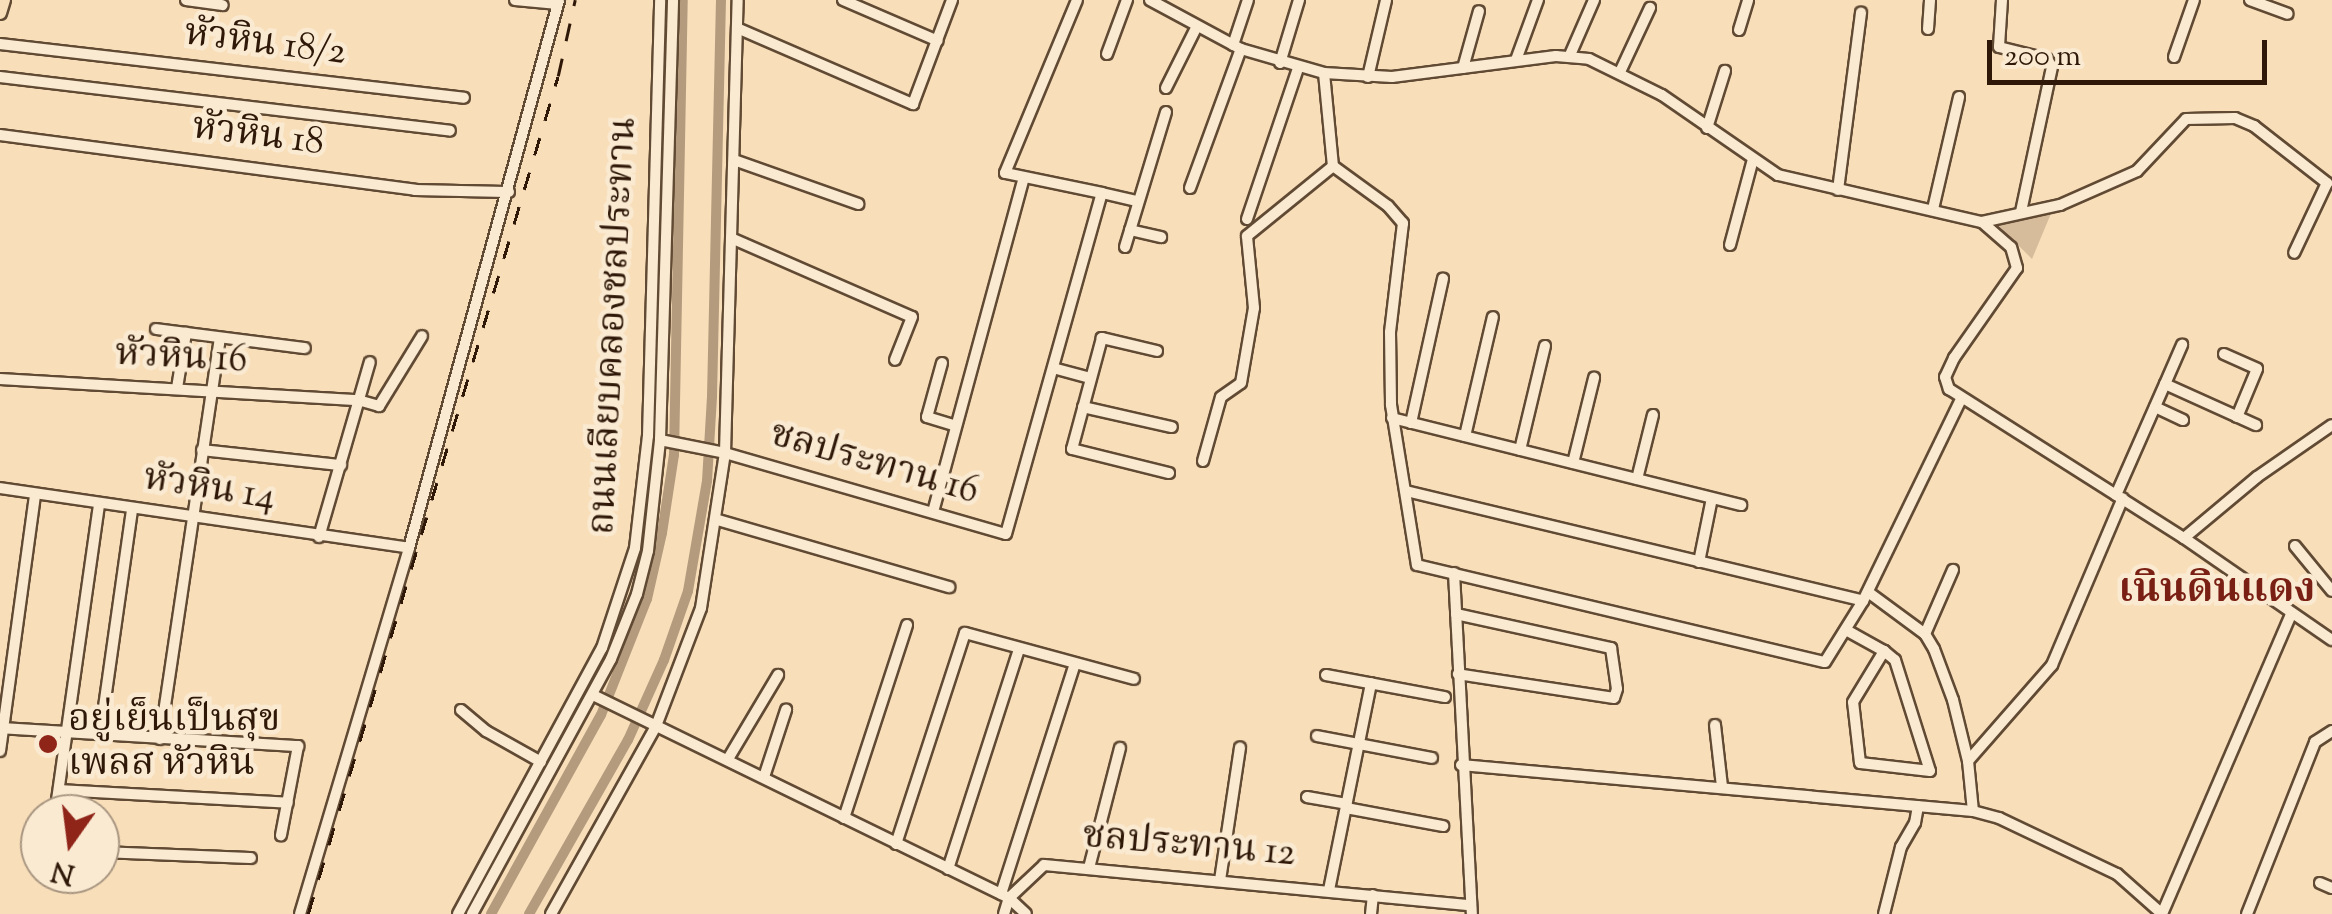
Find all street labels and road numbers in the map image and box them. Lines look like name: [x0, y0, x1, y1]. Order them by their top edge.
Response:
street label: หัวหิน 18/2: [182, 12, 348, 78]
street label: หัวหิน 18: [190, 106, 326, 168]
street label: ถนนเลียบคลองชลประทาน: [581, 116, 649, 536]
street label: หัวหิน 16: [114, 333, 248, 385]
street label: ชลประทาน 16: [765, 414, 983, 516]
street label: หัวหิน 14: [140, 457, 278, 523]
street label: ชลประทาน 12: [1081, 815, 1297, 879]

